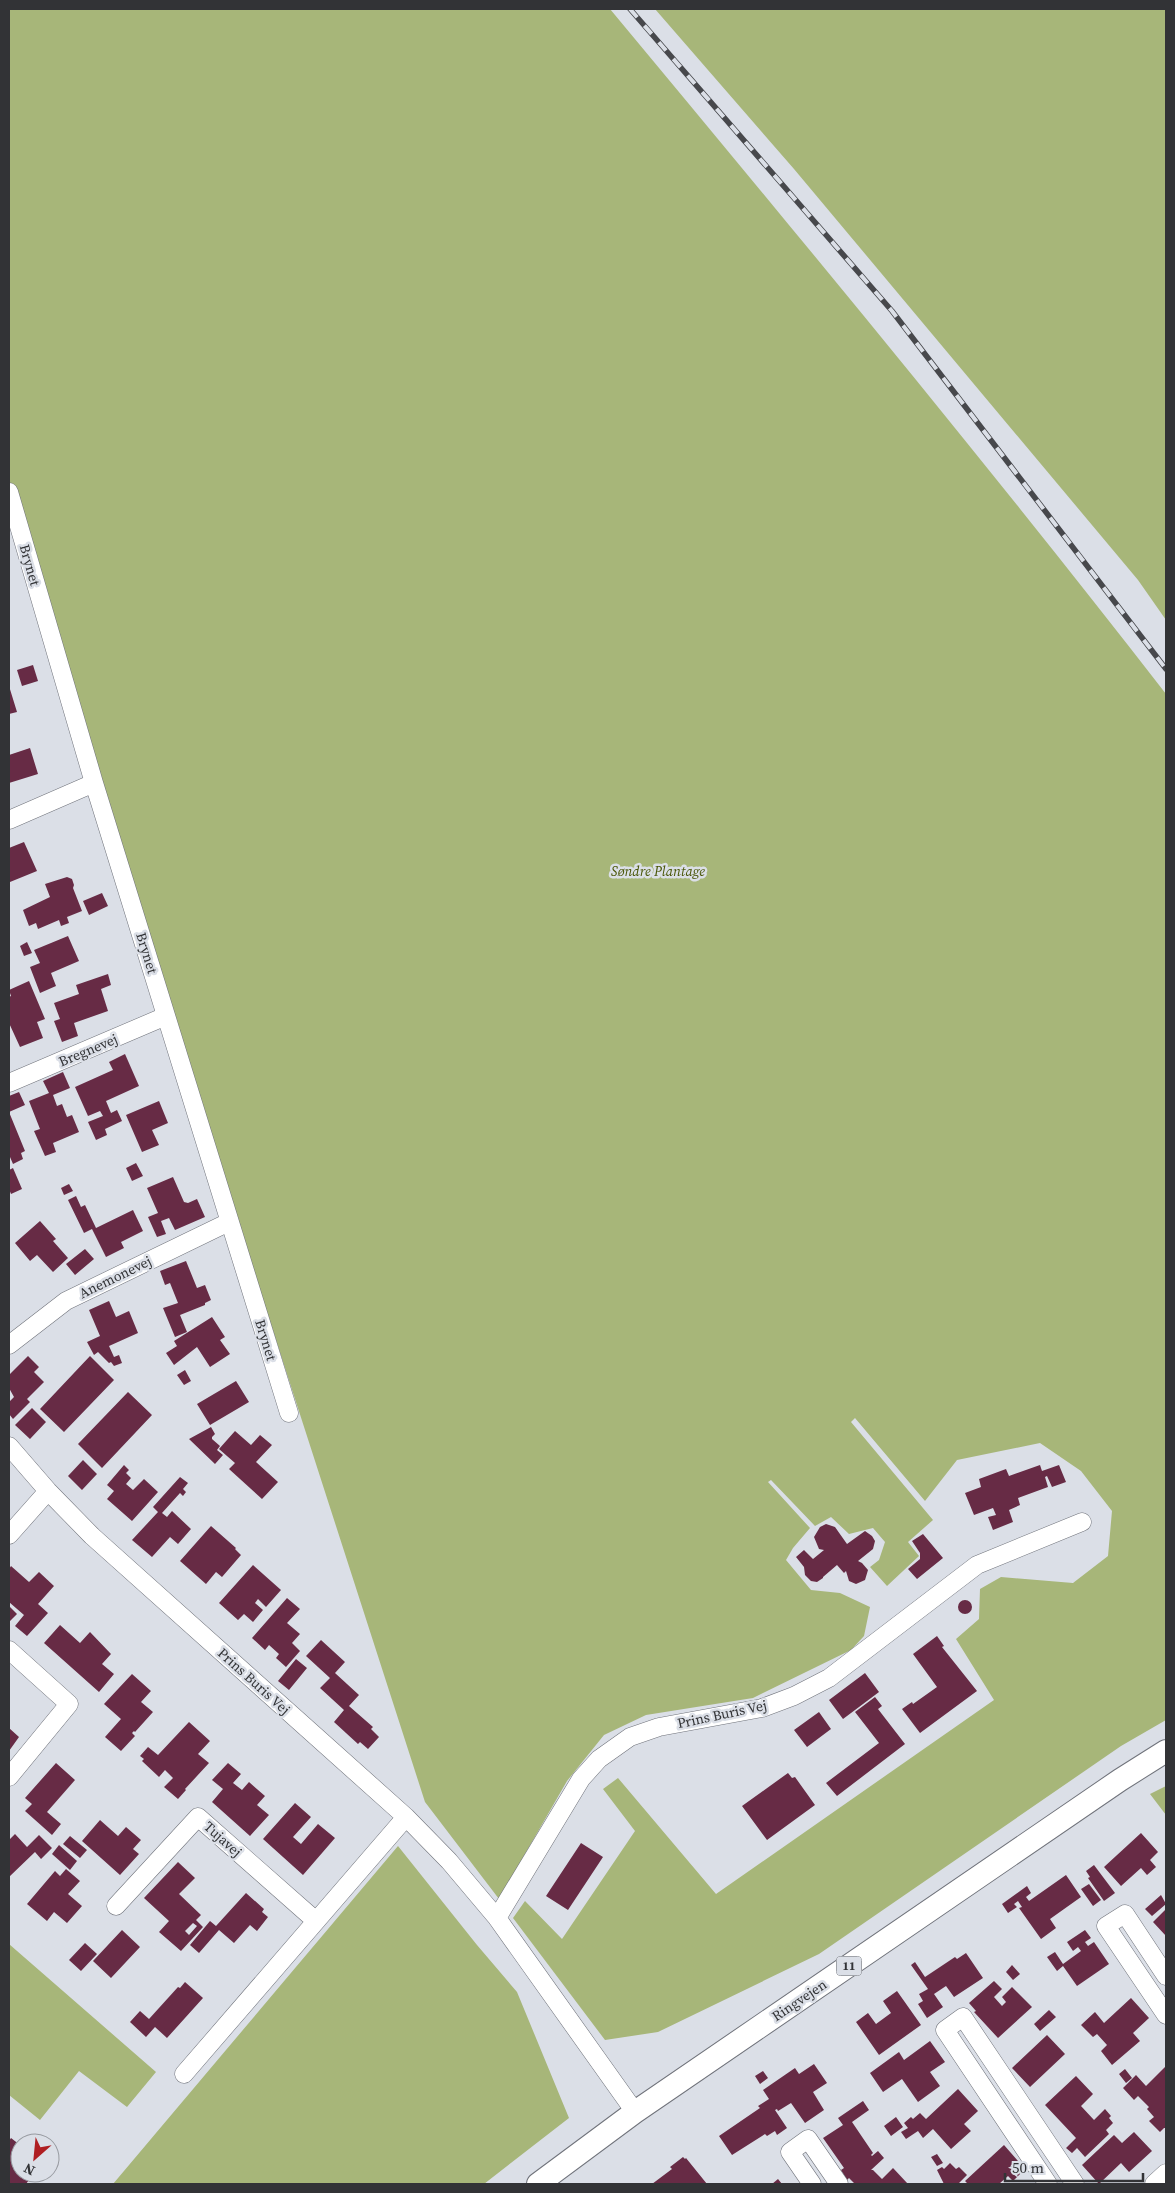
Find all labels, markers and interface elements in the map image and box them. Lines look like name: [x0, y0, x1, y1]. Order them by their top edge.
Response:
street label: Brynet: [15, 542, 46, 588]
park label: Søndre Plantage: [611, 861, 705, 881]
street label: Brynet: [131, 930, 163, 977]
street label: Bregnevej: [55, 1029, 121, 1071]
street label: Anemonevej: [75, 1251, 155, 1303]
street label: Brynet: [250, 1317, 282, 1364]
street label: Prins Buris Vej: [213, 1643, 295, 1719]
street label: Prins Buris Vej: [675, 1695, 769, 1733]
street label: Tujavej: [200, 1817, 246, 1861]
road number: 11: [836, 1956, 862, 1975]
street label: Ringvejen: [767, 1974, 831, 2026]
north arrow: [10, 2133, 60, 2183]
scale bar: [1005, 2150, 1142, 2182]
text: 50 m: [1012, 2157, 1044, 2178]
text: N: [20, 2158, 38, 2181]

